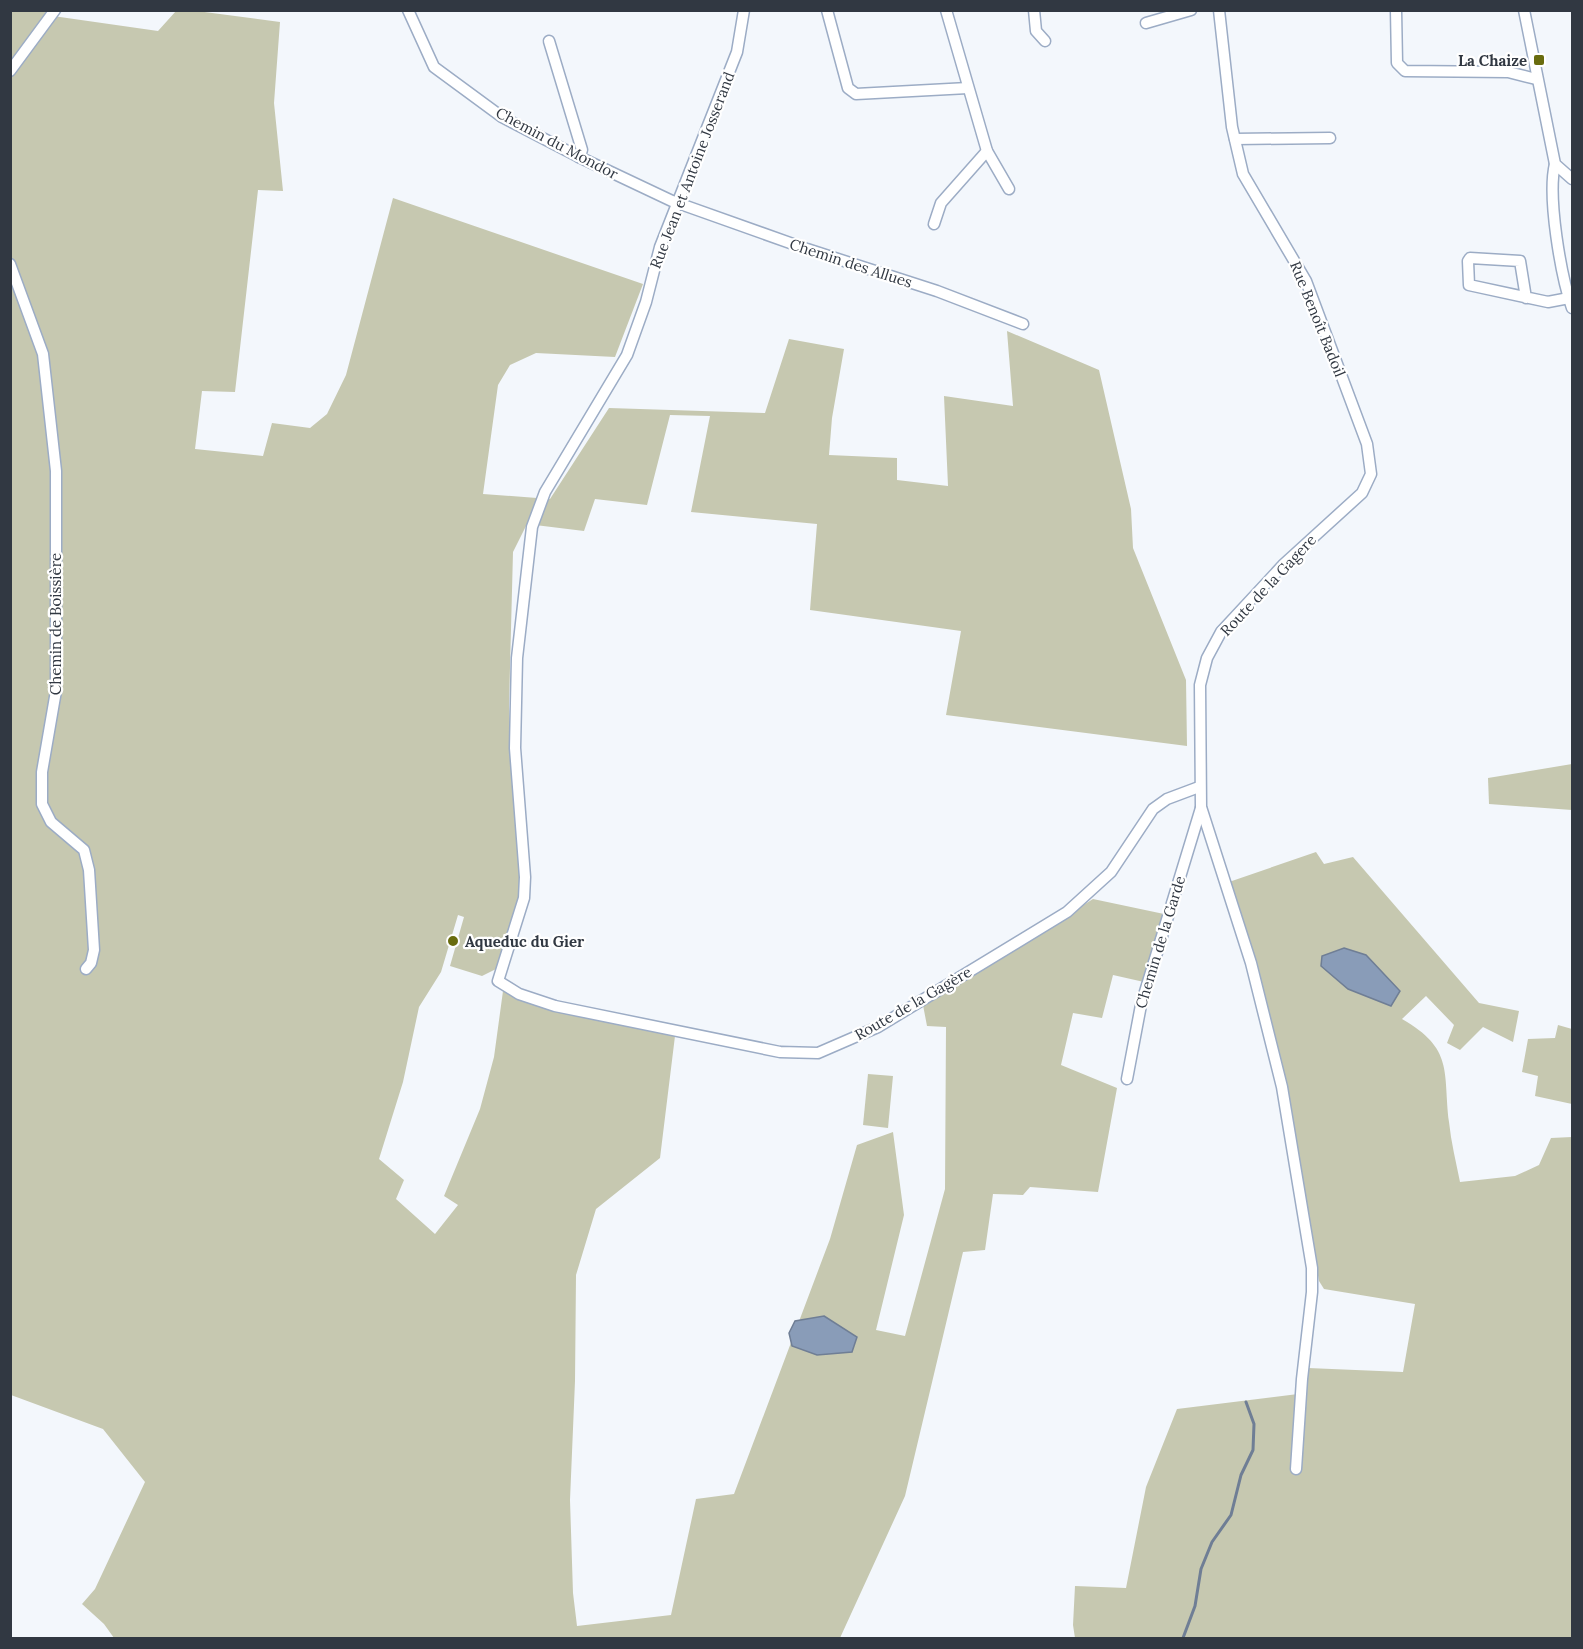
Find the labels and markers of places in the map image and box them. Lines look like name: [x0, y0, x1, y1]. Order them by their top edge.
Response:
place label: La Chaize: [1458, 51, 1527, 70]
marker: La Chaize: [1532, 53, 1546, 67]
place label: Aqueduc du Gier: [465, 932, 585, 951]
marker: Aqueduc du Gier: [446, 934, 460, 948]

